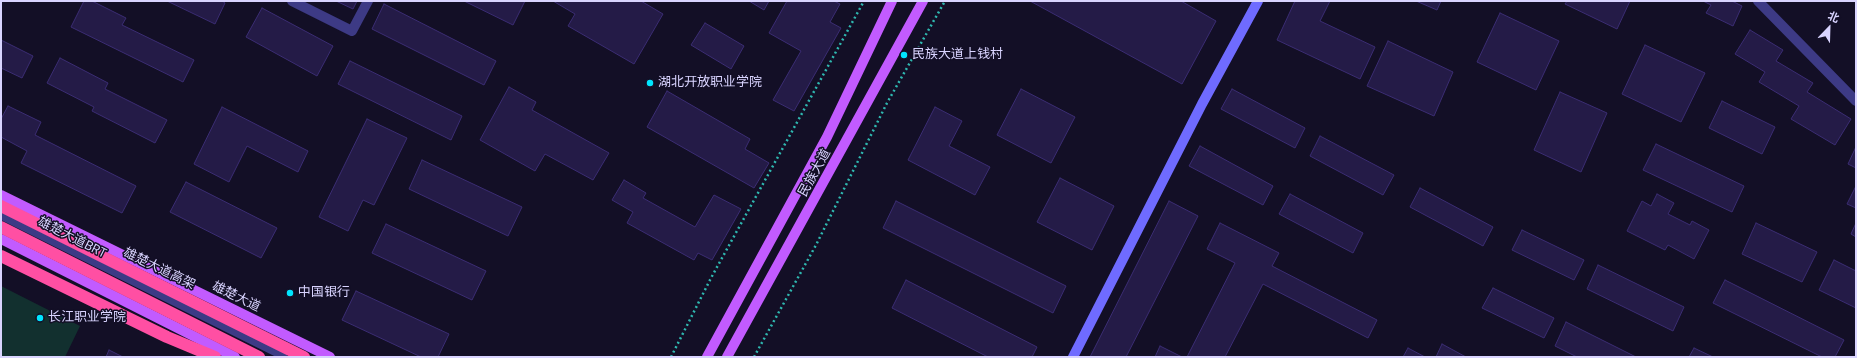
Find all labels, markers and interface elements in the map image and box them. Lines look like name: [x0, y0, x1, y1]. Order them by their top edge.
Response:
north arrow: [1809, 8, 1849, 48]
text: 北: [1826, 8, 1841, 26]
place label: 民族大道上钱村: [912, 47, 1003, 63]
marker: 民族大道上钱村: [899, 50, 909, 60]
place label: 湖北开放职业学院: [658, 75, 762, 91]
marker: 湖北开放职业学院: [645, 78, 655, 88]
street label: 民族大道: [796, 146, 834, 200]
street label: 雄楚大道BRT: [35, 214, 109, 262]
street label: 雄楚大道高架: [121, 245, 197, 293]
street label: 雄楚大道: [209, 279, 263, 315]
place label: 中国银行: [298, 285, 350, 301]
marker: 中国银行: [285, 288, 295, 298]
place label: 长江职业学院: [48, 310, 126, 326]
marker: 长江职业学院: [35, 313, 45, 323]

